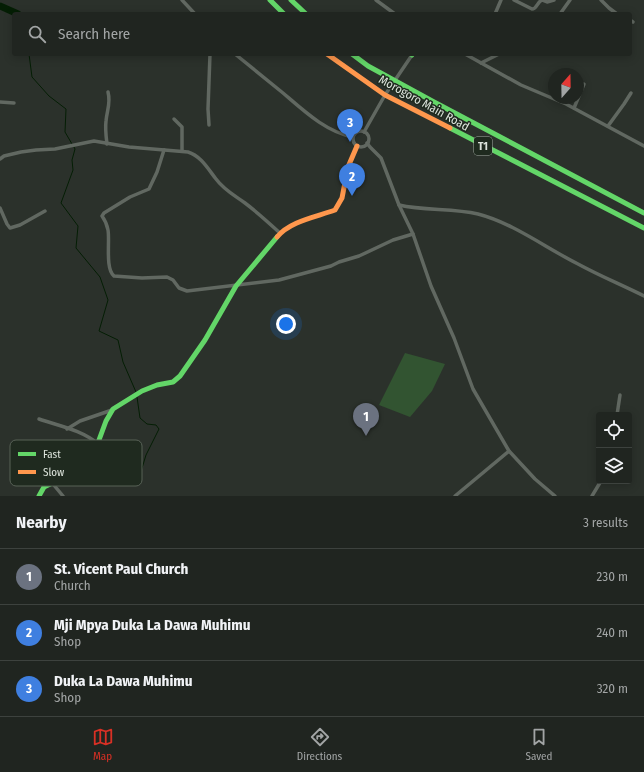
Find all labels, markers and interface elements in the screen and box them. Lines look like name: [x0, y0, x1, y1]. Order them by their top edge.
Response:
search box: [12, 12, 632, 56]
icon: search: [26, 23, 48, 45]
text: Search here: [58, 25, 130, 43]
north arrow: [548, 68, 584, 104]
street label: Morogoro Main Road: [376, 72, 472, 134]
pin: 3: [337, 109, 363, 142]
road number: T1: [474, 137, 492, 155]
pin: 2: [339, 163, 365, 196]
your location: [276, 314, 296, 334]
pin: 1: [353, 403, 379, 436]
map controls: [596, 412, 632, 484]
button: locate: [596, 412, 632, 448]
legend: [10, 440, 142, 486]
text: Fast: [43, 448, 61, 461]
button: layers: [596, 448, 632, 484]
text: Slow: [43, 466, 64, 479]
text: Nearby: [16, 512, 67, 533]
text: 3 results: [583, 515, 628, 530]
text: St. Vicent Paul Church: [54, 560, 188, 578]
text: 1: [26, 569, 32, 584]
text: 230 m: [597, 569, 628, 584]
text: Church: [54, 578, 91, 593]
text: Mji Mpya Duka La Dawa Muhimu: [54, 616, 250, 634]
text: 2: [26, 625, 32, 640]
text: 240 m: [596, 625, 628, 640]
text: Shop: [54, 634, 81, 649]
text: Duka La Dawa Muhimu: [54, 672, 193, 690]
text: 3: [26, 681, 32, 696]
text: 320 m: [597, 681, 628, 696]
text: Shop: [54, 690, 81, 705]
tab: Map: [92, 726, 114, 763]
tab: Directions: [297, 726, 342, 763]
tab: Saved: [526, 726, 552, 763]

